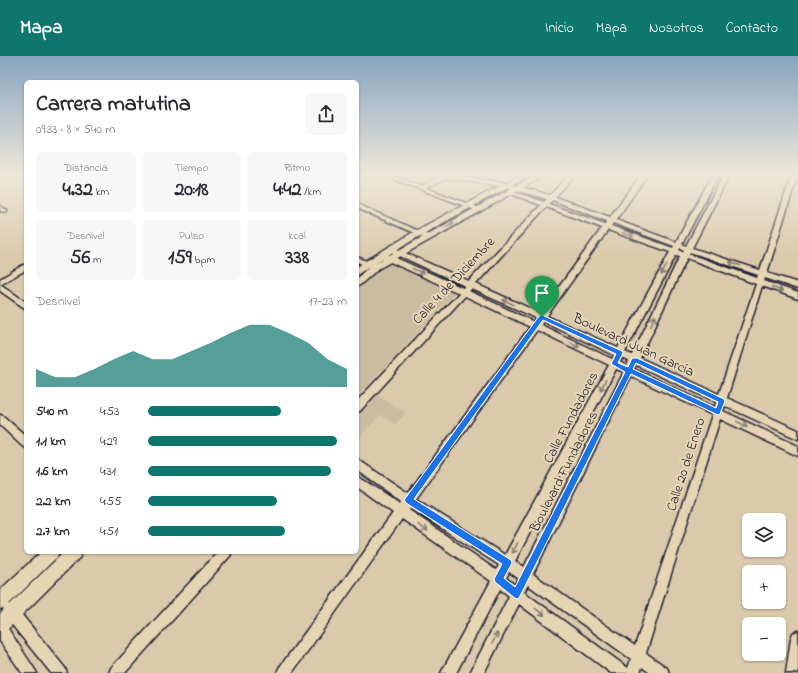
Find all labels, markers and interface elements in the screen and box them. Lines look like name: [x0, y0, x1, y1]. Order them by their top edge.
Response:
text: Mapa: [20, 15, 62, 42]
text: Inicio: [545, 18, 574, 39]
text: Mapa: [596, 18, 627, 39]
text: Nosotros: [649, 18, 704, 39]
text: Contacto: [726, 18, 778, 39]
text: Carrera matutina: [36, 89, 191, 121]
button: share: [305, 93, 347, 135]
text: 09:33 · 8 × 540 m: [36, 120, 115, 139]
text: Distancia: [64, 160, 108, 176]
text: Tiempo: [175, 160, 208, 176]
text: Ritmo: [284, 160, 310, 176]
text: 4.32: [63, 176, 93, 205]
text: 20:18: [174, 176, 209, 205]
text: 4:42: [273, 176, 301, 205]
text: km: [93, 184, 109, 200]
text: /km: [301, 184, 321, 200]
one-way arrow: [443, 221, 455, 228]
text: Desnivel: [67, 228, 105, 244]
text: Pulso: [179, 228, 204, 244]
text: kcal: [288, 228, 306, 244]
one-way arrow: [622, 231, 634, 239]
street label: Calle 4 de Diciembre: [408, 232, 501, 330]
text: 56: [70, 244, 90, 273]
text: 159: [168, 244, 192, 273]
text: 338: [285, 244, 309, 273]
text: m: [90, 252, 102, 268]
text: bpm: [192, 252, 215, 268]
one-way arrow: [728, 260, 741, 267]
one-way arrow: [660, 264, 667, 276]
one-way arrow: [412, 268, 424, 275]
pin: [525, 276, 559, 317]
icon: arrive: [531, 282, 553, 304]
one-way arrow: [771, 285, 783, 293]
text: Desnivel: [36, 292, 80, 311]
text: 17–23 m: [309, 292, 347, 311]
one-way arrow: [503, 298, 515, 305]
street label: Boulevard Juan García: [568, 308, 697, 383]
one-way arrow: [650, 316, 657, 328]
one-way arrow: [567, 341, 579, 348]
street label: Calle Fundadores: [538, 368, 604, 467]
one-way arrow: [599, 378, 606, 390]
text: 540 m: [36, 402, 68, 421]
text: 4:53: [100, 402, 119, 421]
street label: Boulevard Fundadores: [524, 408, 604, 537]
street label: Calle 20 de Enero: [661, 415, 711, 514]
one-way arrow: [736, 420, 748, 428]
text: 1.1 km: [36, 432, 66, 451]
text: 4:29: [100, 432, 117, 451]
text: 1.6 km: [36, 462, 68, 481]
text: 4:31: [100, 462, 116, 481]
text: 2.2 km: [36, 492, 71, 511]
text: 4:55: [100, 492, 121, 511]
map controls: [742, 513, 786, 661]
button: layers: [742, 513, 786, 557]
text: 2.7 km: [36, 522, 70, 541]
text: 4:51: [100, 522, 118, 541]
one-way arrow: [417, 524, 428, 532]
one-way arrow: [511, 542, 518, 554]
button: +: [742, 565, 786, 609]
one-way arrow: [534, 608, 545, 616]
button: −: [742, 617, 786, 661]
one-way arrow: [491, 632, 499, 644]

